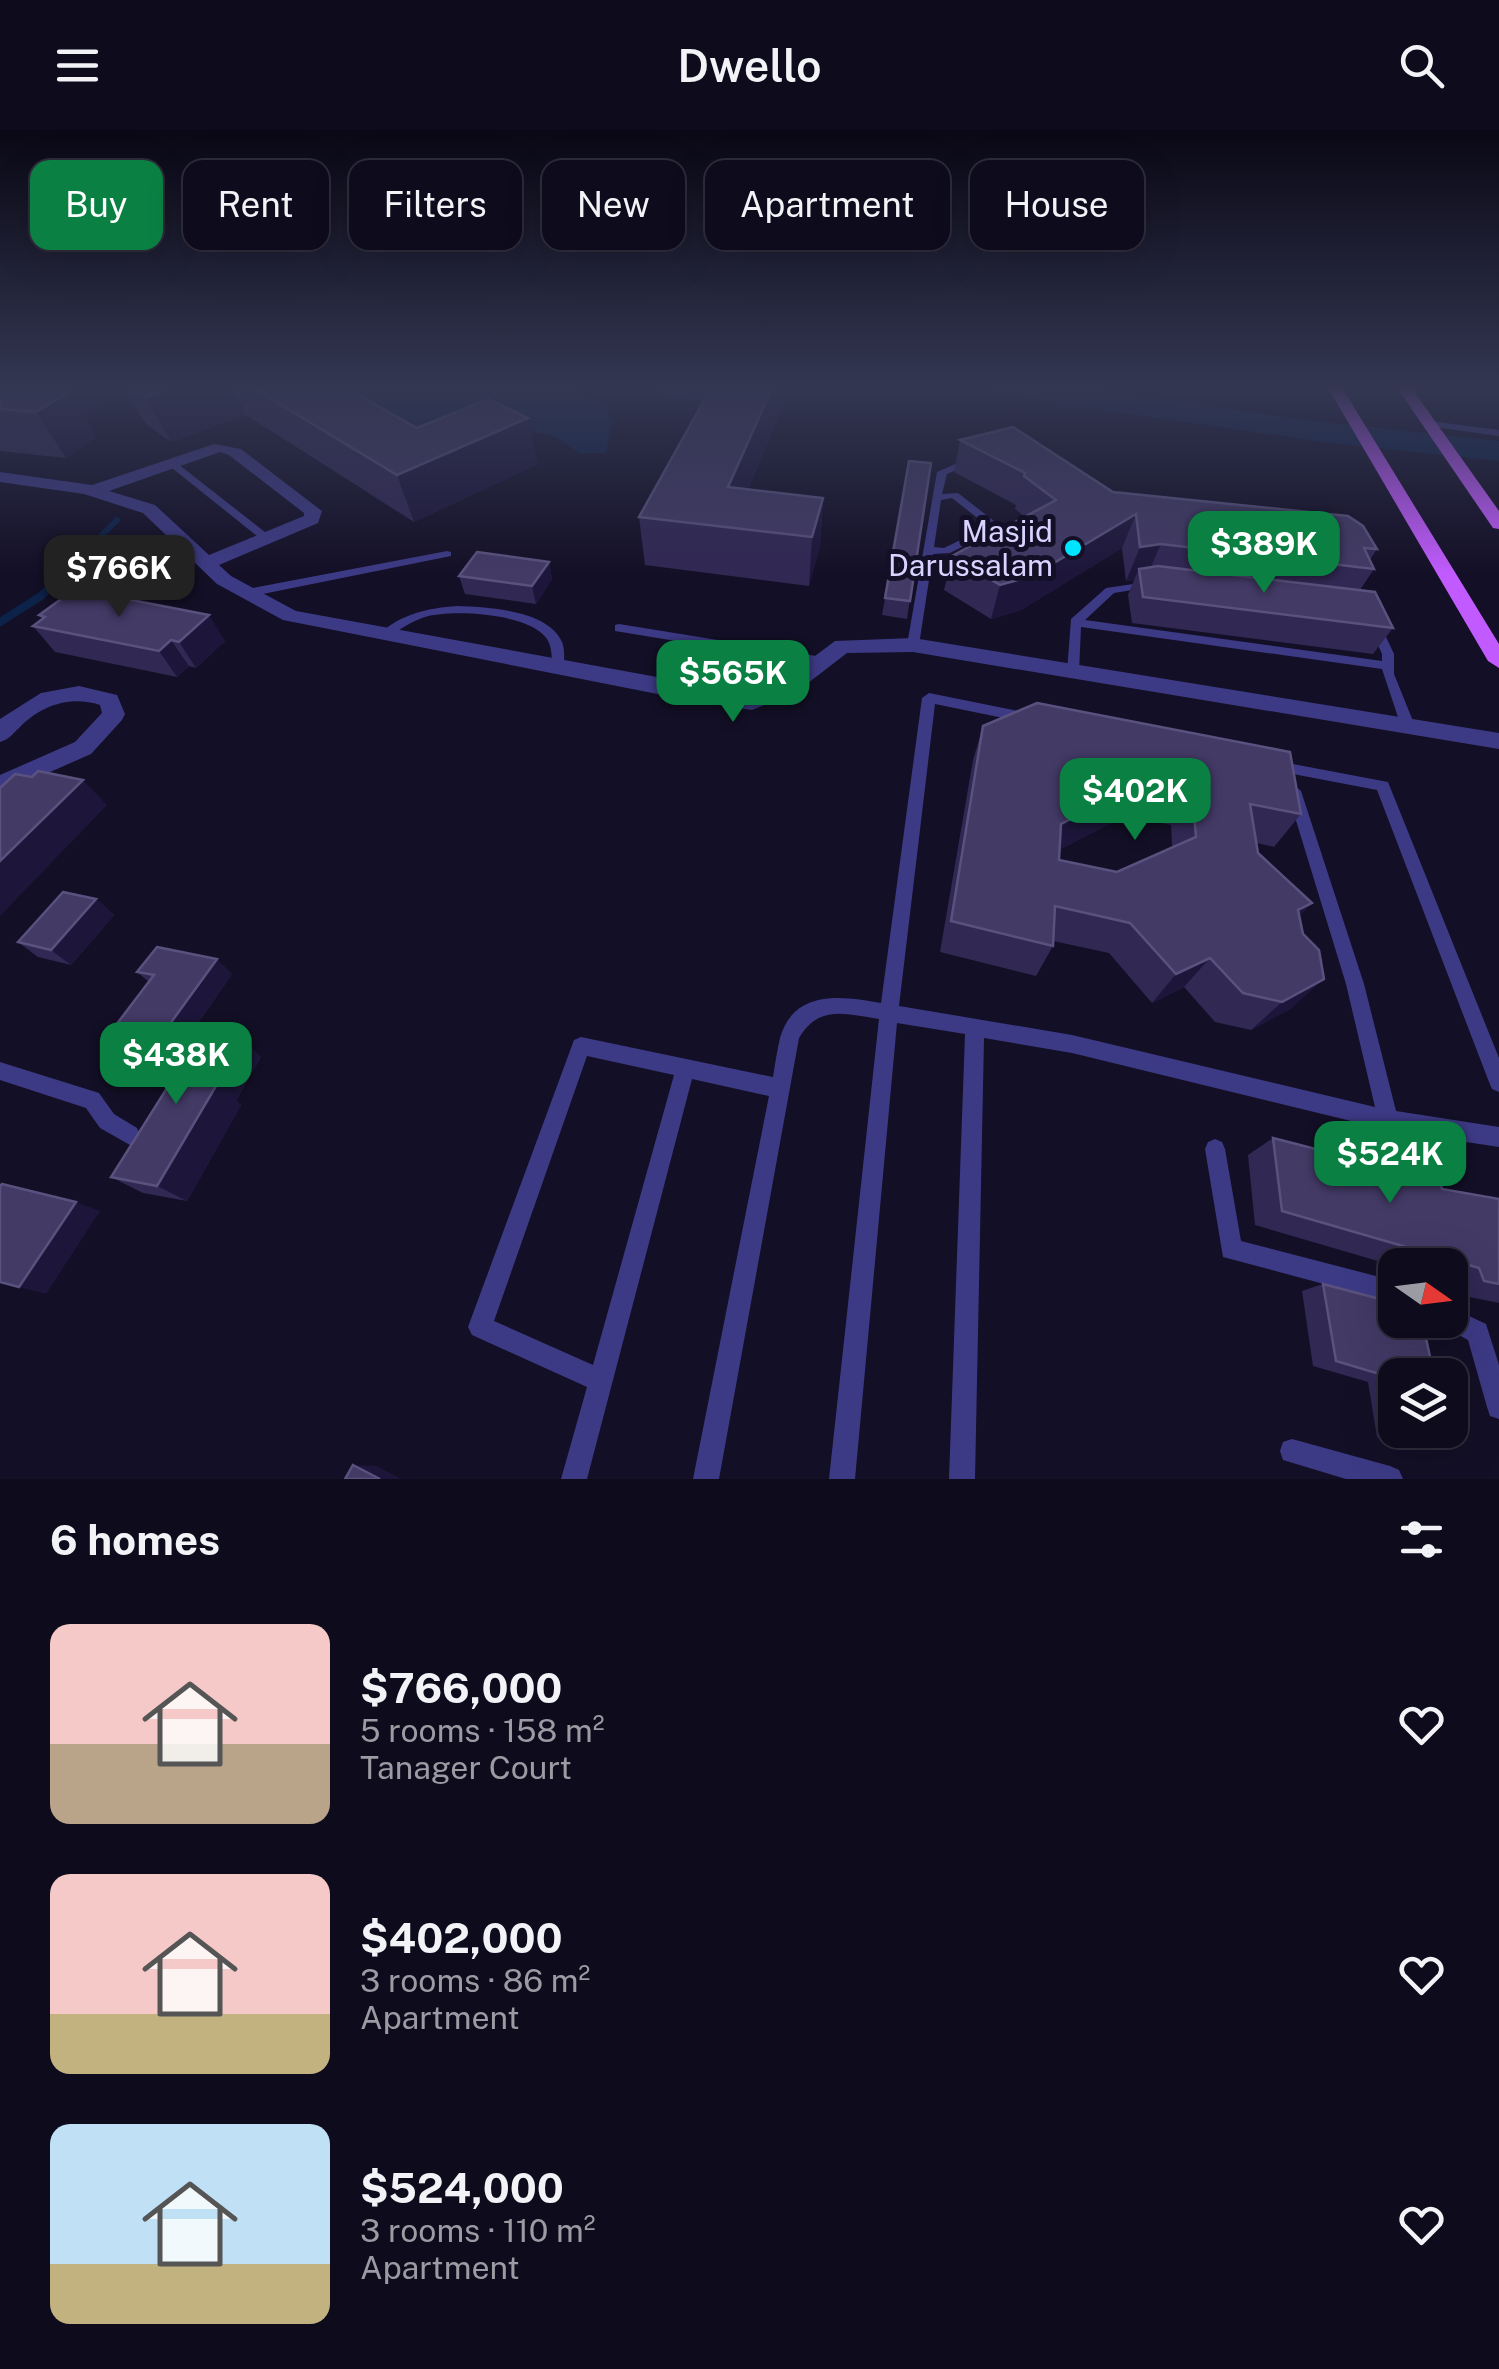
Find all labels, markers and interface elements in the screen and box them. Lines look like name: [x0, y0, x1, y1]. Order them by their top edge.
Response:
icon: menu: [50, 38, 105, 93]
icon: search: [1394, 38, 1449, 93]
text: Dwello: [677, 39, 822, 92]
chip: Buy: [30, 160, 163, 250]
chip: Rent: [183, 160, 329, 250]
chip: Filters: [349, 160, 522, 250]
chip: New: [542, 160, 685, 250]
chip: Apartment: [705, 160, 950, 250]
chip: House: [970, 160, 1144, 250]
pin: $389K: [1194, 511, 1334, 596]
place label: Masjid Darussalam: [888, 513, 1053, 583]
text: $389K: [1210, 525, 1318, 562]
pin: $766K: [49, 535, 189, 620]
marker: Masjid Darussalam: [1062, 537, 1084, 559]
text: $766K: [66, 549, 172, 586]
pin: $565K: [663, 640, 803, 725]
text: $565K: [678, 654, 788, 691]
pin: $402K: [1065, 758, 1205, 843]
text: $402K: [1082, 772, 1188, 809]
pin: $438K: [106, 1022, 246, 1107]
text: $438K: [122, 1036, 230, 1073]
pin: $524K: [1320, 1121, 1460, 1206]
text: $524K: [1336, 1135, 1444, 1172]
north arrow: [1378, 1248, 1468, 1338]
map controls: [1378, 1248, 1468, 1448]
button: layers: [1378, 1358, 1468, 1448]
icon: filters: [1394, 1512, 1449, 1567]
text: 6 homes: [50, 1515, 220, 1564]
text: $766,000: [360, 1663, 562, 1712]
icon: home: [130, 1664, 250, 1784]
icon: heart: [1394, 1697, 1449, 1752]
text: 5 rooms · 158 m²: [360, 1712, 604, 1749]
text: Tanager Court: [360, 1749, 572, 1786]
text: $402,000: [360, 1913, 562, 1962]
icon: home: [130, 1914, 250, 2034]
icon: heart: [1394, 1947, 1449, 2002]
text: 3 rooms · 86 m²: [360, 1962, 590, 1999]
text: Apartment: [360, 1999, 520, 2036]
text: $524,000: [360, 2163, 564, 2212]
icon: home: [130, 2164, 250, 2284]
icon: heart: [1394, 2197, 1449, 2252]
text: 3 rooms · 110 m²: [360, 2212, 596, 2249]
text: Apartment: [360, 2249, 520, 2286]

